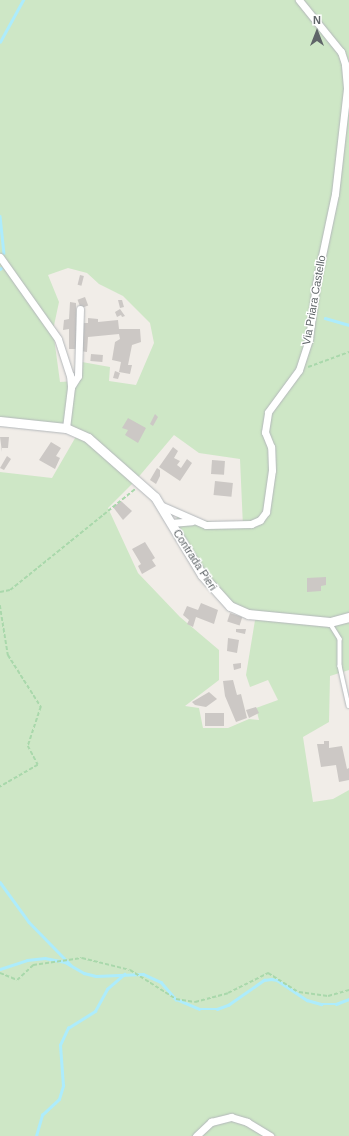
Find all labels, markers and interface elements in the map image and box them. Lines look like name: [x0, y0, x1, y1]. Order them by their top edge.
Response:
north arrow: [297, 12, 337, 52]
text: N: [313, 14, 321, 26]
street label: Via Priara Castello: [300, 254, 328, 346]
street label: Contrada Pieri: [170, 527, 220, 593]

